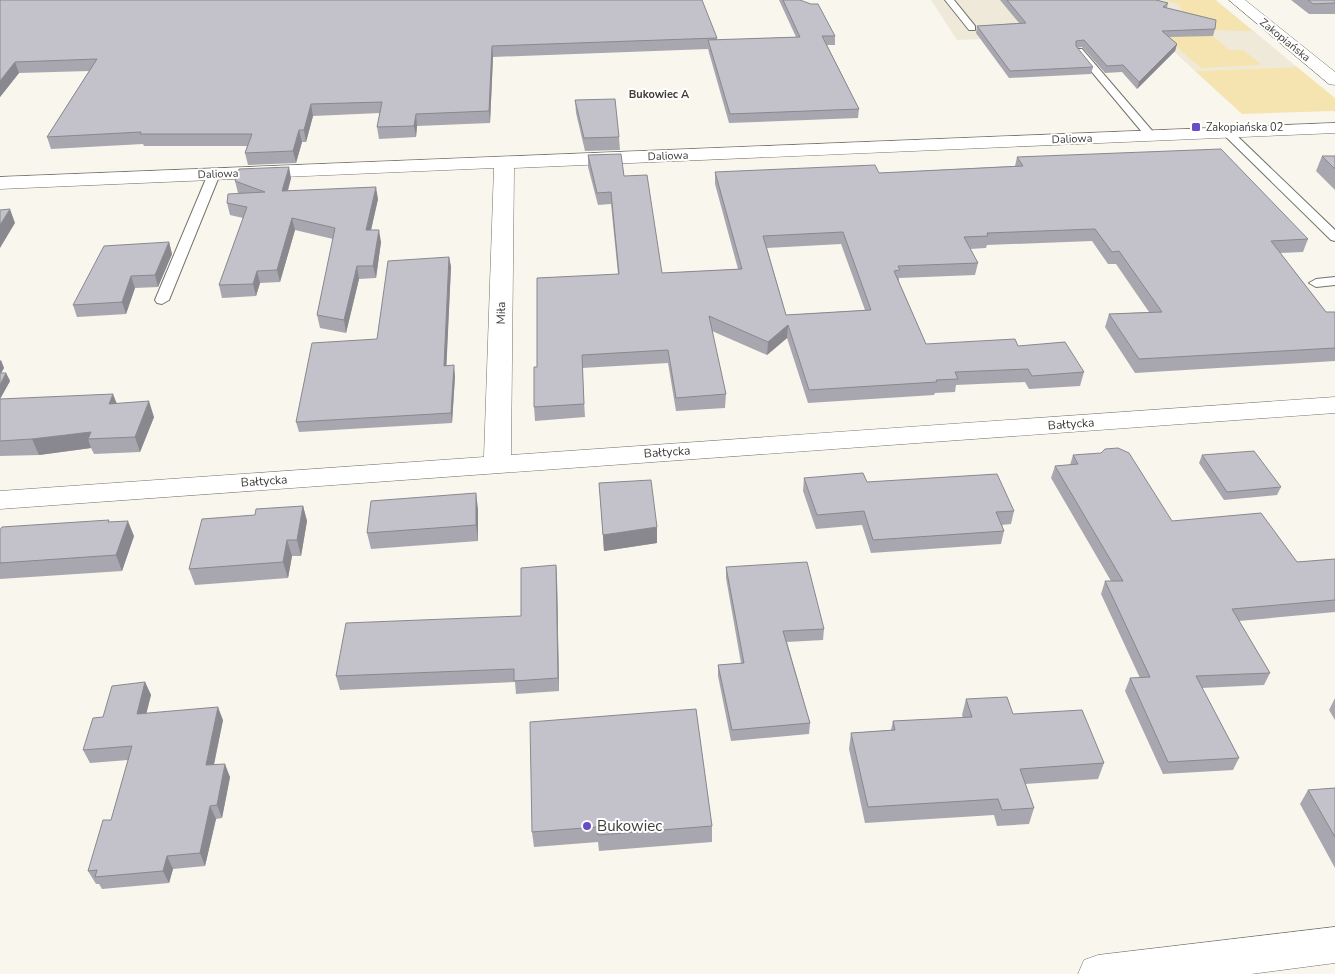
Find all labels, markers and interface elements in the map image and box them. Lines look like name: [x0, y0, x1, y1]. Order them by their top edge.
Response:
street label: Zakopiańska: [1256, 15, 1314, 65]
district label: Bukowiec A: [629, 87, 690, 102]
place label: Zakopiańska 02: [1206, 120, 1283, 135]
marker: Zakopiańska 02: [1190, 121, 1202, 133]
street label: Daliowa: [1051, 131, 1093, 147]
street label: Daliowa: [647, 148, 689, 164]
street label: Daliowa: [197, 166, 239, 182]
street label: Miła: [493, 301, 509, 325]
street label: Bałtycka: [1047, 414, 1095, 434]
street label: Bałtycka: [643, 442, 691, 462]
street label: Bałtycka: [240, 471, 288, 491]
place label: Bukowiec: [597, 816, 662, 836]
marker: Bukowiec: [581, 820, 593, 832]

